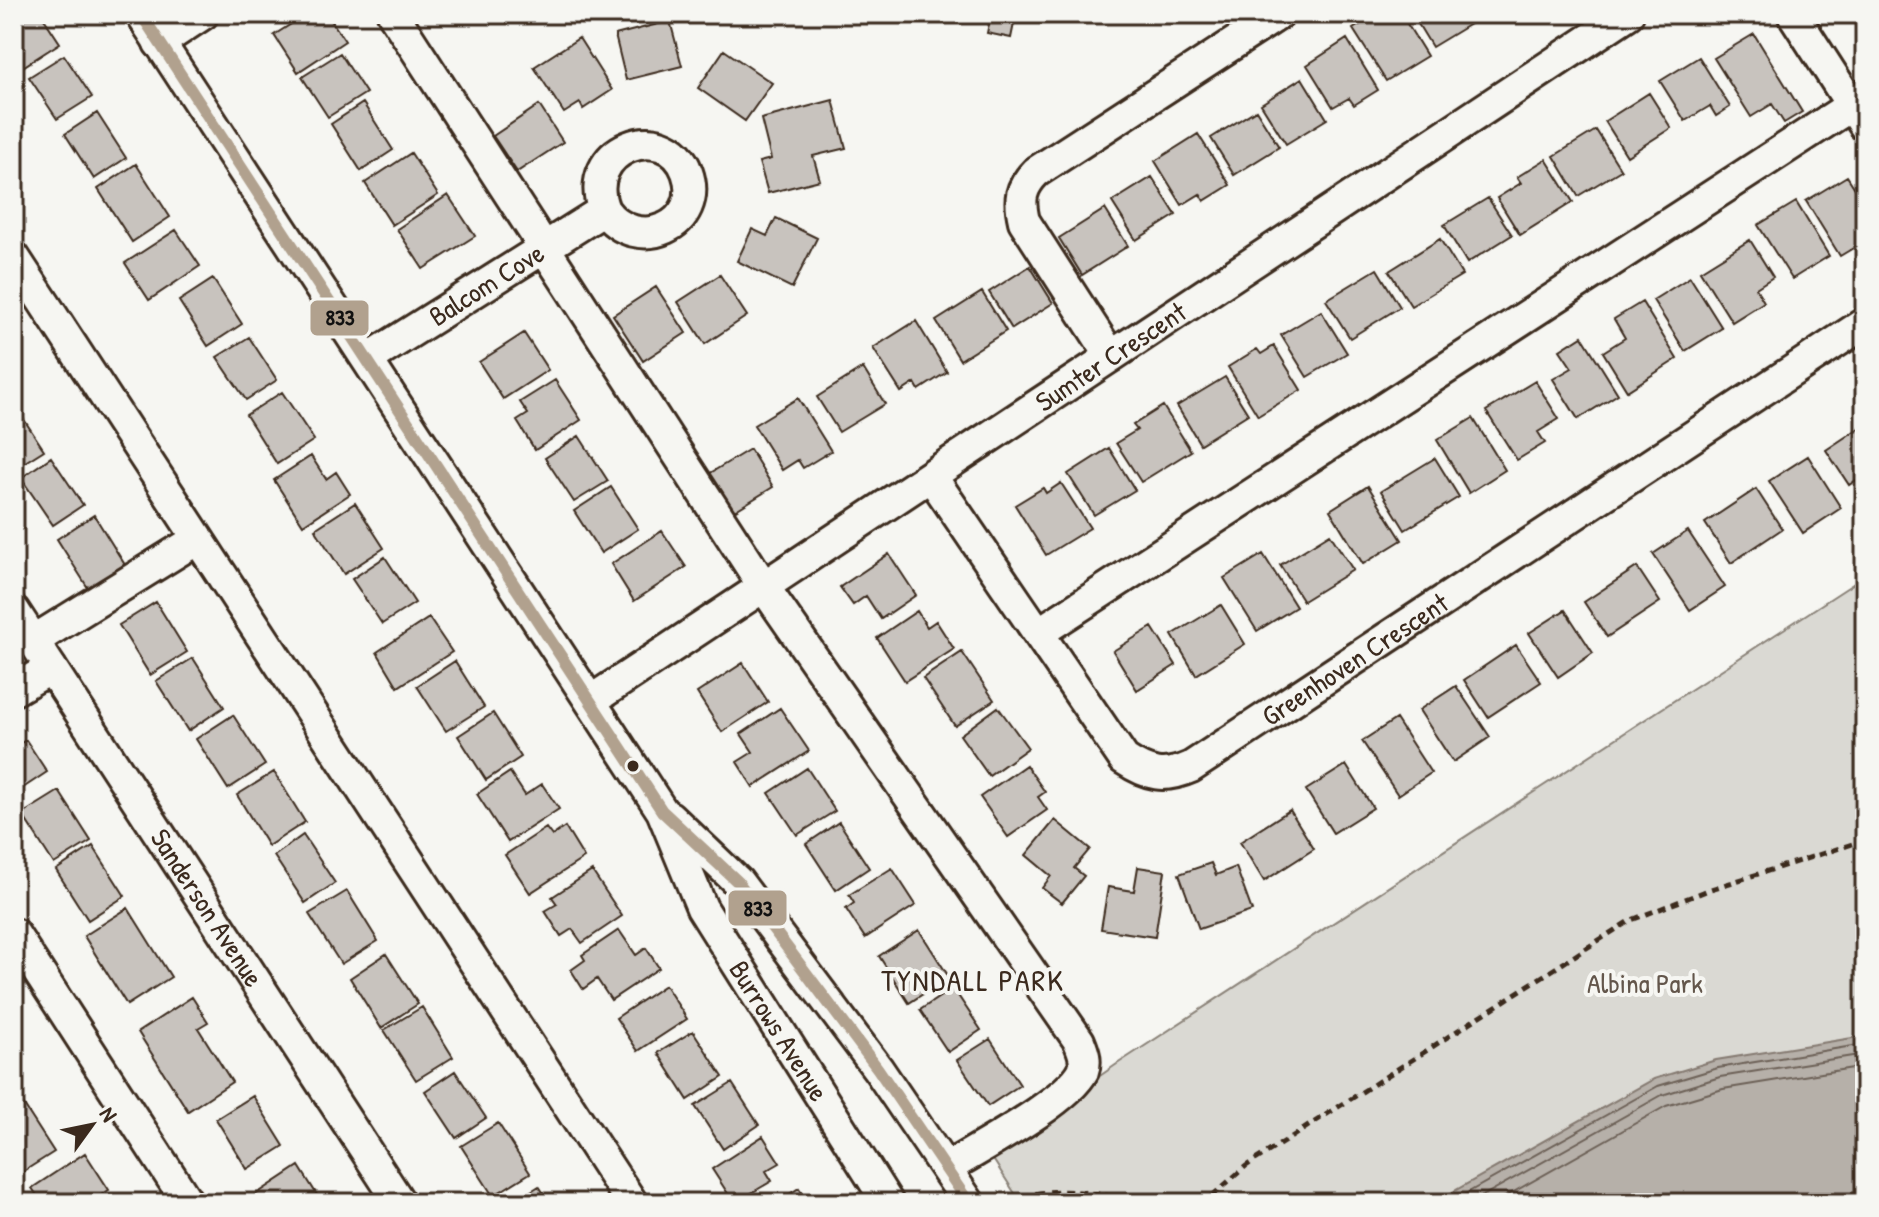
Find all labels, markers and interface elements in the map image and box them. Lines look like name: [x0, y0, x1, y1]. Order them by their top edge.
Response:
street label: Balcom Cove: [422, 234, 551, 335]
street label: Sumter Crescent: [1028, 293, 1194, 420]
line badge: 833: [309, 299, 370, 337]
text: 833: [325, 302, 355, 332]
street label: Greenhoven Crescent: [1254, 584, 1456, 734]
unlabelled marker: [625, 758, 641, 774]
street label: Sanderson Avenue: [142, 821, 273, 994]
line badge: 833: [727, 889, 788, 927]
text: 833: [743, 893, 773, 923]
street label: Burrows Avenue: [721, 953, 838, 1108]
district label: TYNDALL PARK: [881, 960, 1065, 1000]
park label: Albina Park: [1587, 964, 1703, 1002]
north arrow: [52, 1085, 132, 1165]
text: N: [93, 1101, 125, 1127]

